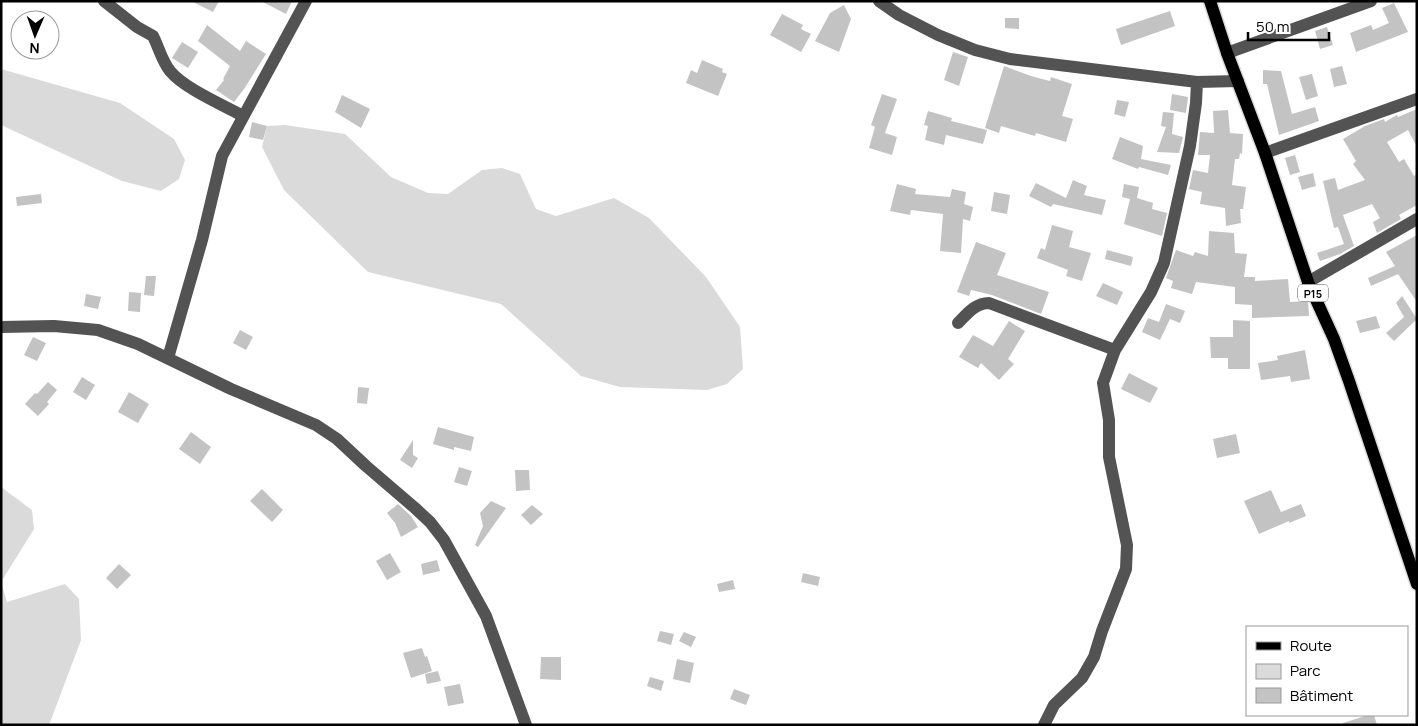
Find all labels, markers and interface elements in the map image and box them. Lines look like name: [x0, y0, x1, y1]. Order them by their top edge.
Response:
north arrow: [10, 10, 60, 60]
scale bar: [1248, 10, 1329, 42]
text: 50 m: [1256, 16, 1290, 37]
text: N: [29, 39, 40, 58]
road number: P15: [1298, 284, 1328, 302]
legend: [1246, 626, 1408, 716]
text: Route: [1290, 635, 1332, 656]
text: Parc: [1290, 660, 1321, 681]
text: Bâtiment: [1290, 685, 1353, 706]

